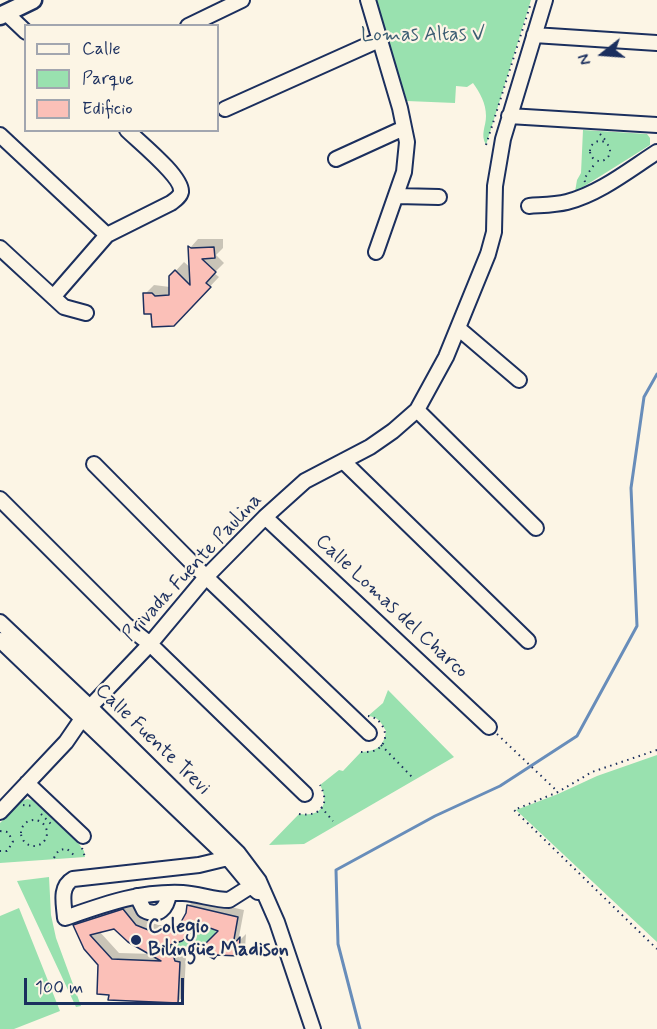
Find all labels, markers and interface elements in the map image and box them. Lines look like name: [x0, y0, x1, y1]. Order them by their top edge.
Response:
legend: [24, 24, 219, 132]
park label: Lomas Altas V: [361, 24, 485, 48]
north arrow: [573, 24, 633, 84]
text: Calle: [82, 37, 121, 61]
text: N: [574, 51, 597, 68]
text: Parque: [82, 67, 134, 91]
text: Edificio: [82, 97, 133, 121]
street label: Privada Fuente Paulina: [118, 489, 268, 647]
street label: Calle Lomas del Charco: [310, 530, 472, 684]
street label: Calle Fuente Trevi: [89, 679, 215, 801]
place label: Colegio Bilingüe Madison: [148, 916, 289, 963]
marker: Colegio Bilingüe Madison: [129, 933, 143, 947]
scale bar: [27, 966, 188, 1004]
text: 100 m: [35, 976, 83, 1000]

